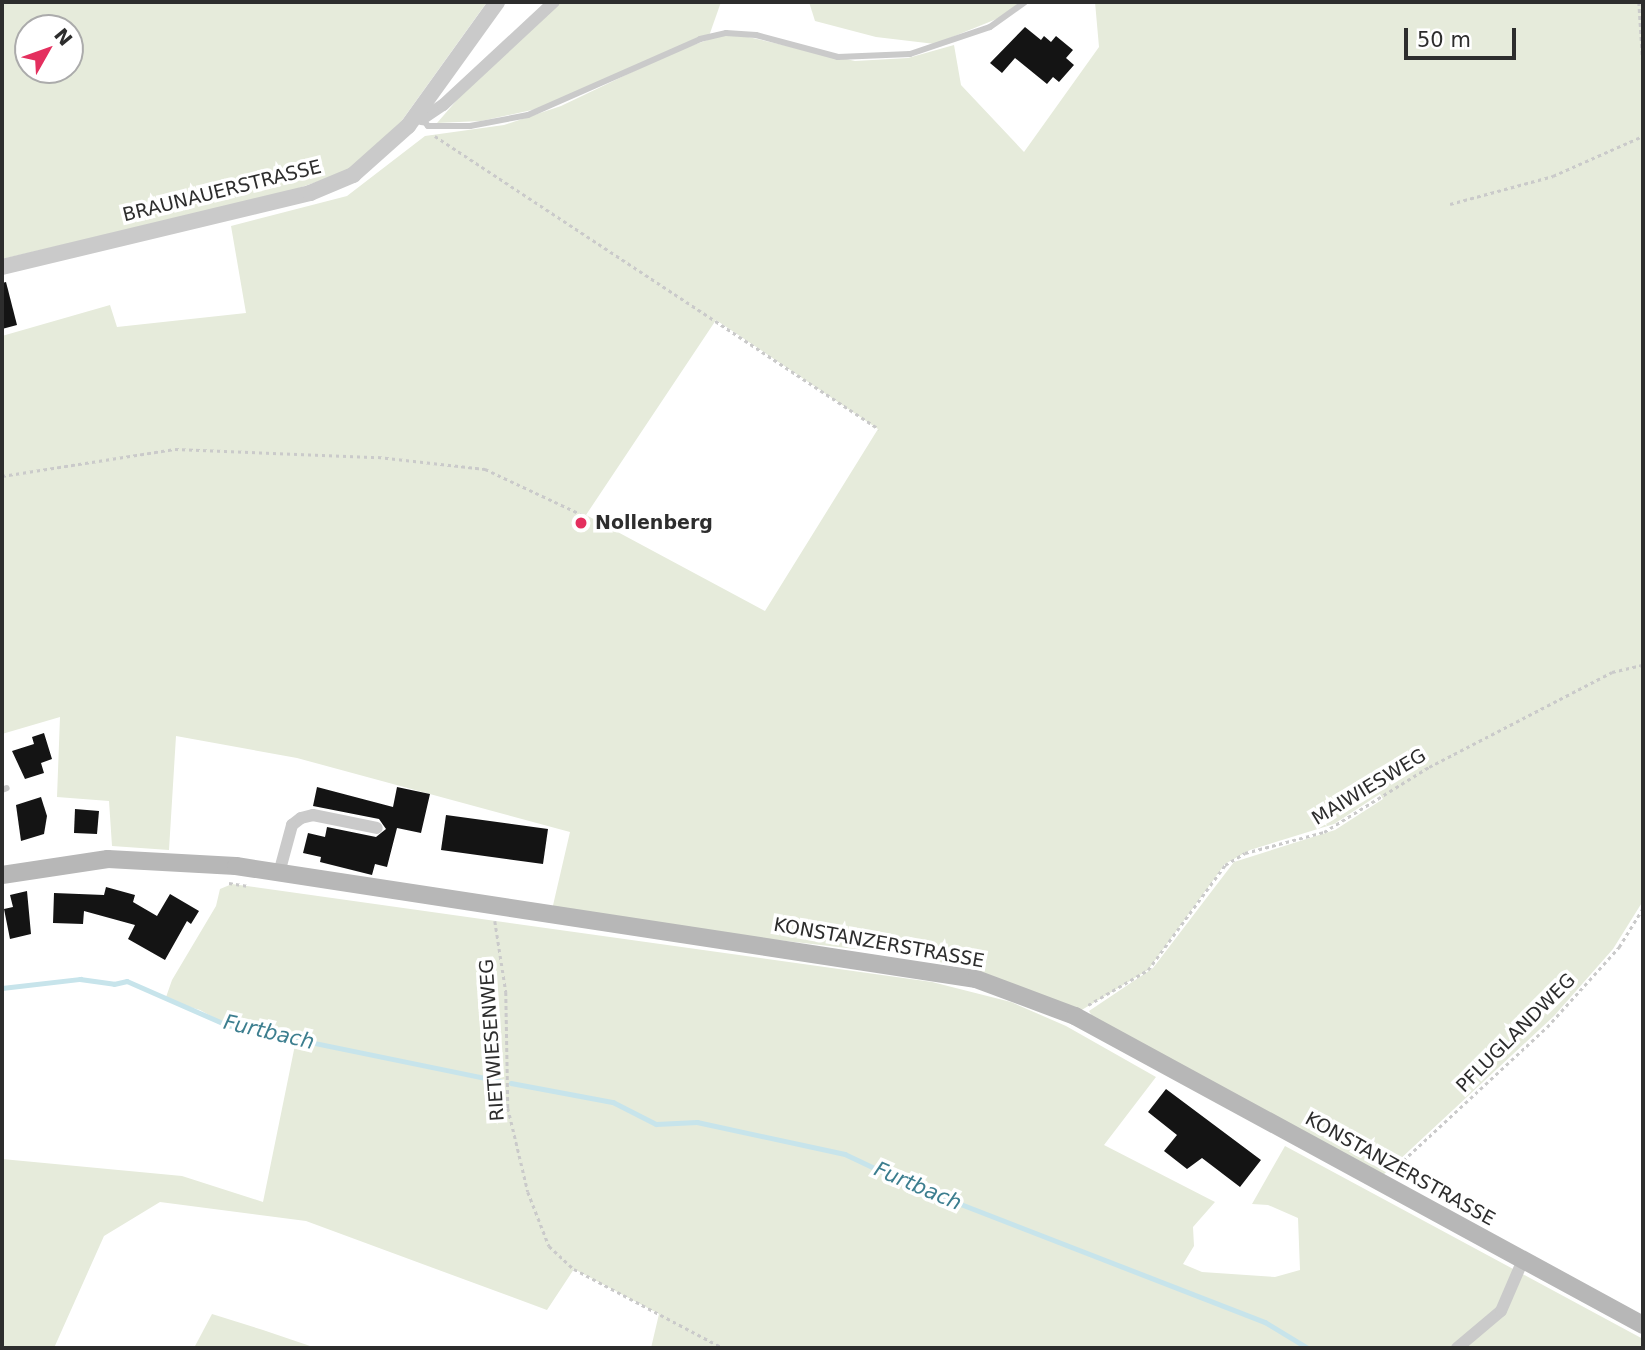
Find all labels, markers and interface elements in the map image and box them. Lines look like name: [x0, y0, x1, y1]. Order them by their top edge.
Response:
north arrow: [14, 14, 84, 84]
scale bar: [1407, 14, 1519, 58]
text: N: [50, 24, 77, 50]
text: 50 m: [1417, 28, 1471, 52]
street label: BRAUNAUERSTRASSE: [120, 155, 324, 227]
place label: Nollenberg: [595, 512, 713, 534]
marker: Nollenberg: [573, 515, 589, 531]
street label: MAIWIESWEG: [1308, 744, 1430, 830]
street label: KONSTANZERSTRASSE: [772, 913, 986, 973]
street label: RIETWIESENWEG: [475, 958, 509, 1122]
street label: PFLUGLANDWEG: [1452, 969, 1580, 1097]
water label: Furtbach: [221, 1009, 317, 1055]
street label: KONSTANZERSTRASSE: [1301, 1107, 1499, 1231]
water label: Furtbach: [871, 1156, 965, 1216]

